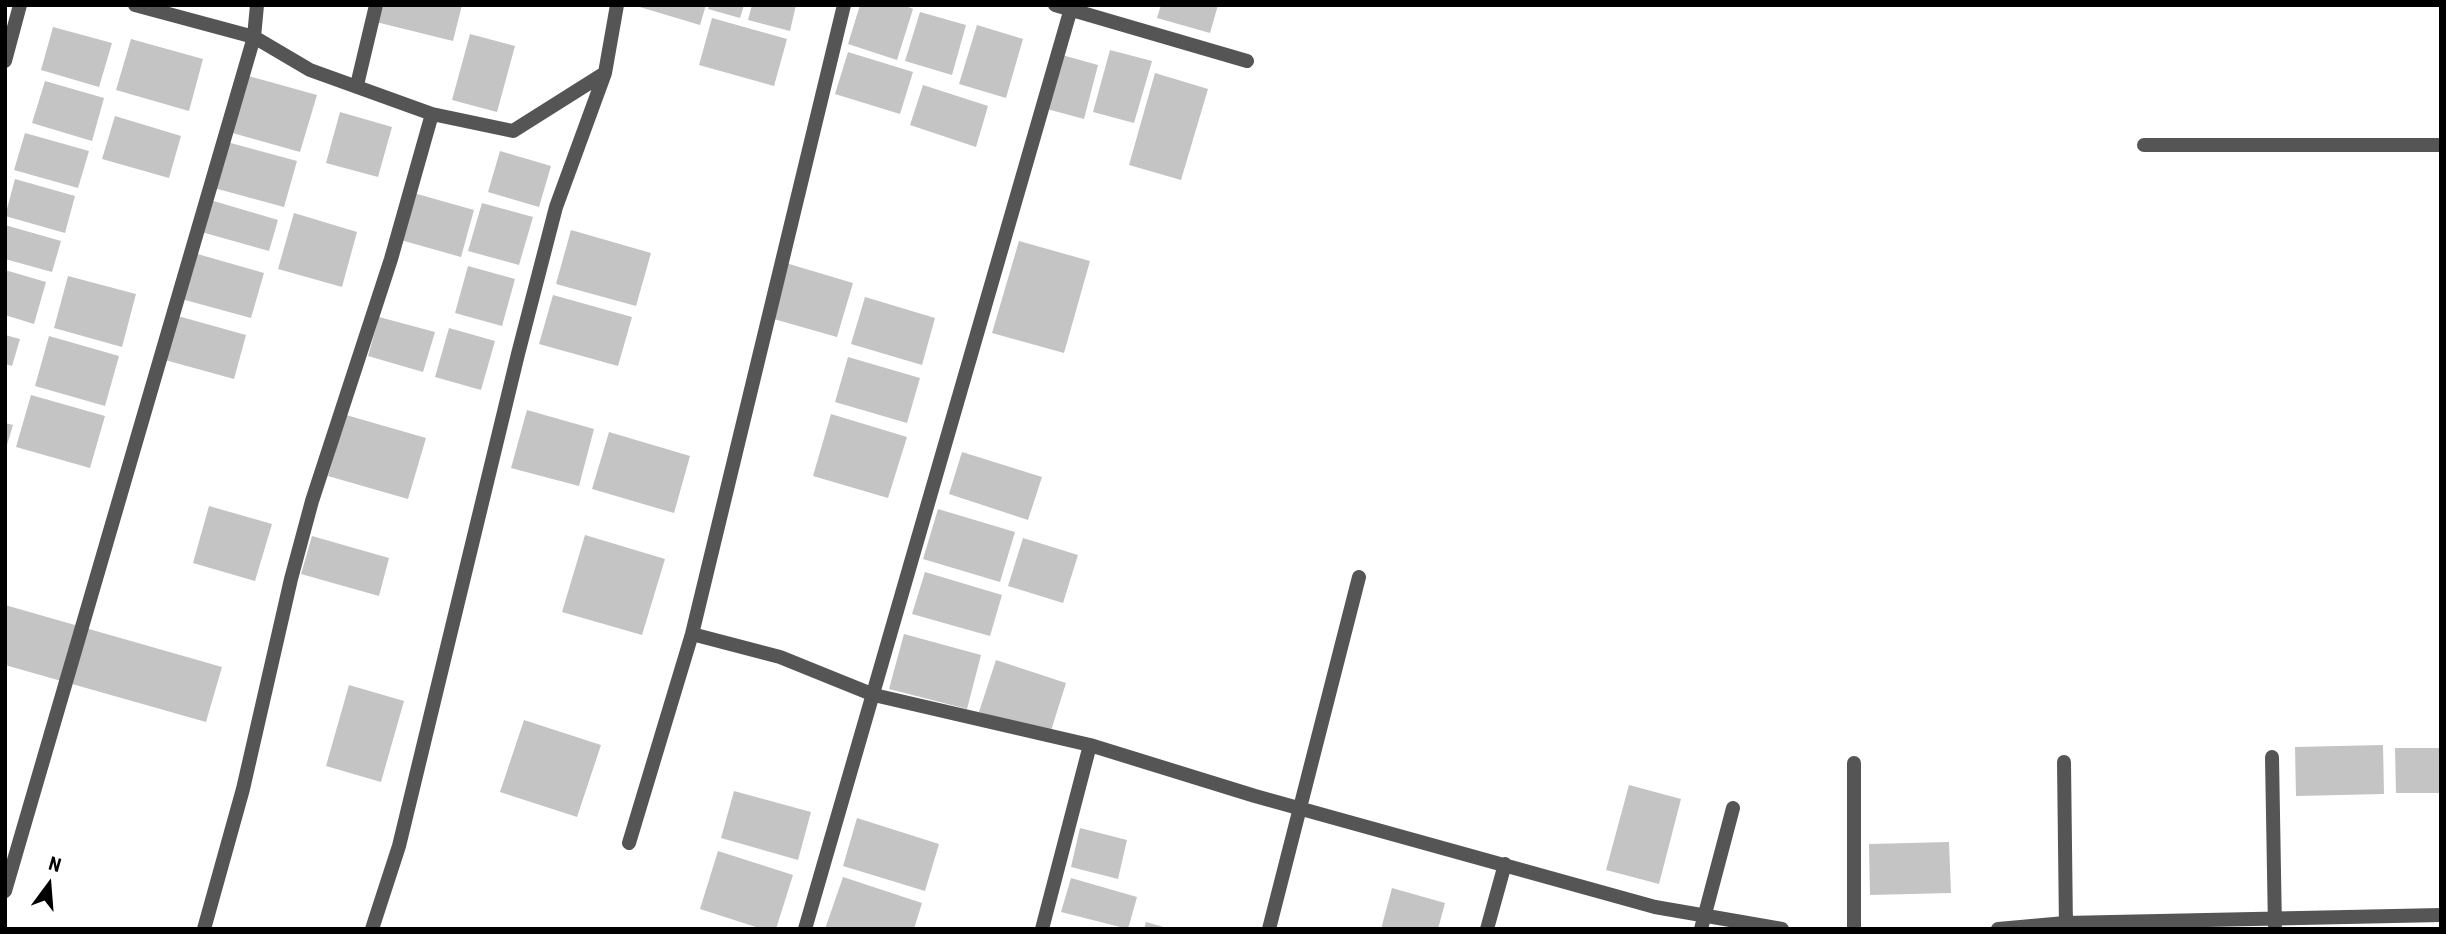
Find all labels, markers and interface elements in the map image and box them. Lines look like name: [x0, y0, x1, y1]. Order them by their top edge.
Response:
north arrow: [14, 850, 84, 920]
text: N: [46, 852, 64, 877]

